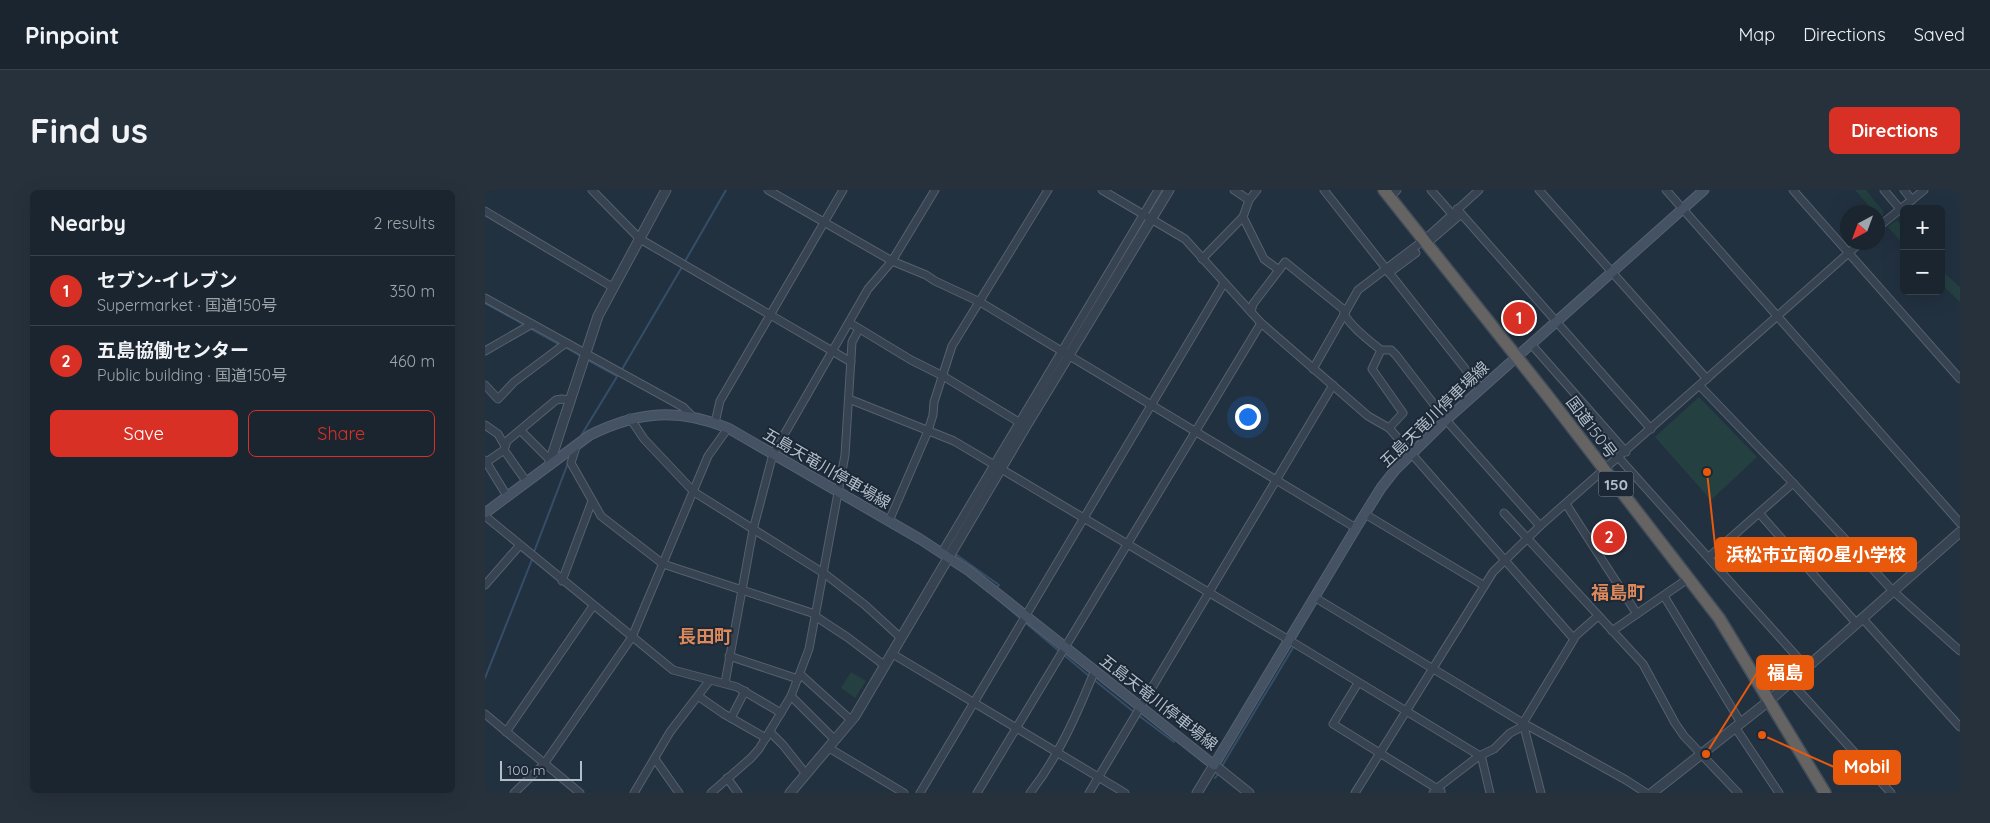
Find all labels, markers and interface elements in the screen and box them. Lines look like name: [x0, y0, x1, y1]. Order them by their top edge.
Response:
text: Pinpoint: [25, 20, 119, 50]
text: Map: [1738, 23, 1775, 46]
text: Directions: [1803, 23, 1886, 46]
text: Saved: [1914, 23, 1965, 46]
button: Directions: [1829, 107, 1960, 154]
text: Find us: [30, 108, 148, 152]
north arrow: [1840, 205, 1885, 250]
map controls: [1900, 205, 1945, 295]
button: +: [1900, 205, 1945, 250]
text: Nearby: [50, 210, 126, 236]
text: 2 results: [373, 213, 435, 233]
button: −: [1900, 250, 1945, 295]
text: セブン-イレブン: [97, 268, 238, 292]
text: 1: [63, 281, 69, 301]
text: 350 m: [389, 281, 435, 301]
text: Supermarket · 国道150号: [97, 295, 277, 315]
pin: 1: [1503, 299, 1535, 337]
text: 五島協働センター: [97, 338, 249, 362]
text: 2: [61, 351, 71, 371]
text: 460 m: [389, 351, 435, 371]
street label: 五島天竜川停車場線: [1375, 357, 1493, 471]
text: Public building · 国道150号: [97, 365, 287, 385]
street label: 国道150号: [1562, 392, 1622, 462]
your location: [1235, 404, 1261, 430]
button: Save: [50, 410, 238, 457]
button: Share: [248, 410, 435, 457]
street label: 五島天竜川停車場線: [760, 423, 894, 513]
road number: 150: [1599, 472, 1633, 496]
pin: 2: [1593, 518, 1625, 556]
callout: 浜松市立南の星小学校: [1716, 538, 1916, 571]
text: 浜松市立南の星小学校: [1726, 543, 1906, 566]
district label: 福島町: [1591, 581, 1645, 604]
district label: 長田町: [678, 625, 732, 648]
street label: 五島天竜川停車場線: [1096, 650, 1222, 754]
callout: 福島: [1757, 656, 1813, 689]
text: 福島: [1767, 661, 1803, 684]
callout: Mobil: [1834, 751, 1900, 784]
text: Mobil: [1844, 755, 1890, 778]
scale bar: [500, 758, 583, 781]
text: 100 m: [507, 761, 545, 779]

